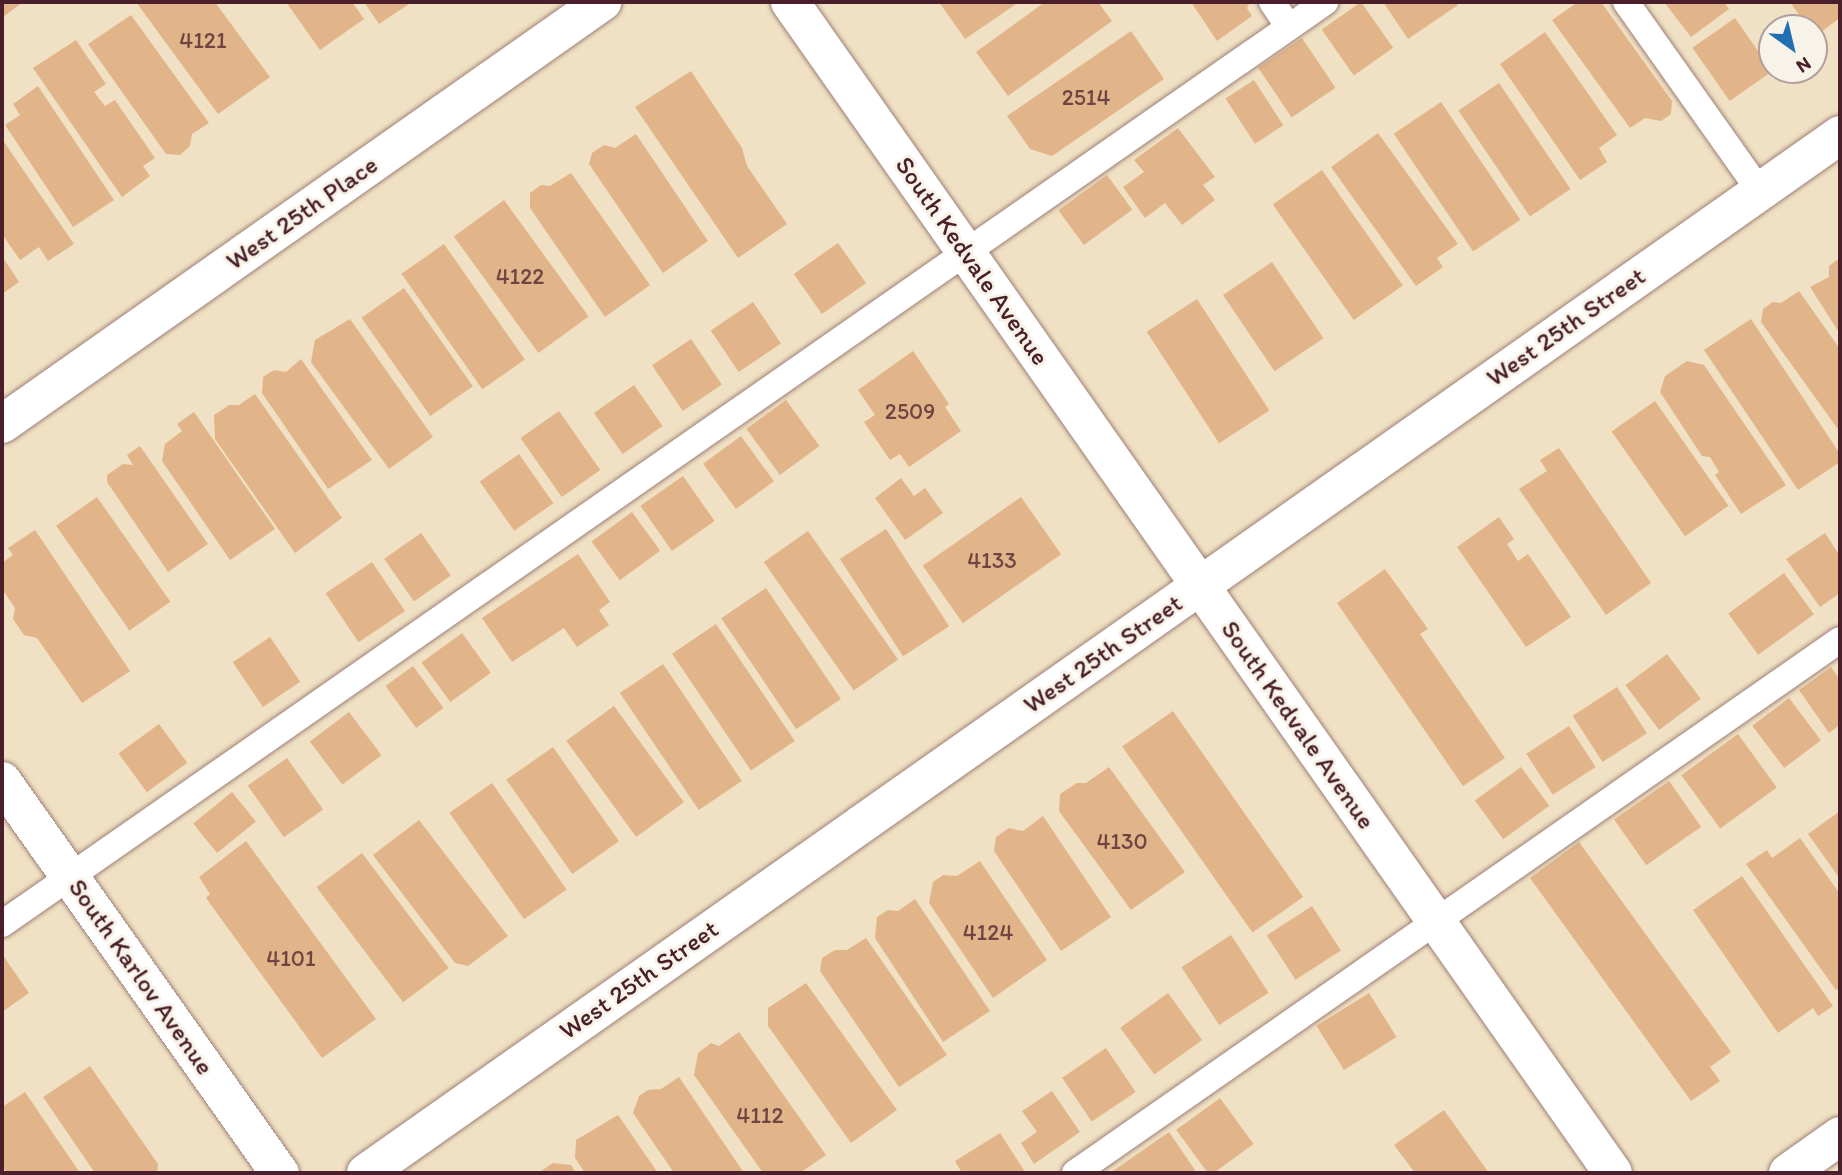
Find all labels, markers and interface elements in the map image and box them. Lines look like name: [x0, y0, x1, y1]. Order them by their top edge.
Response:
north arrow: [1758, 14, 1828, 84]
house number: 4121: [179, 26, 227, 54]
text: N: [1792, 52, 1816, 78]
house number: 2514: [1062, 83, 1110, 111]
street label: West 25th Place: [221, 149, 383, 277]
street label: South Kedvale Avenue: [889, 151, 1055, 371]
street label: West 25th Street: [1481, 261, 1651, 393]
house number: 4122: [496, 262, 544, 290]
house number: 2509: [885, 397, 935, 425]
house number: 4133: [967, 546, 1017, 574]
street label: West 25th Street: [1018, 588, 1188, 720]
street label: South Kedvale Avenue: [1215, 615, 1381, 835]
house number: 4130: [1096, 827, 1148, 855]
street label: South Karlov Avenue: [62, 873, 220, 1081]
street label: West 25th Street: [554, 914, 724, 1046]
house number: 4124: [963, 918, 1013, 946]
house number: 4101: [266, 944, 316, 972]
house number: 4112: [736, 1101, 784, 1129]

